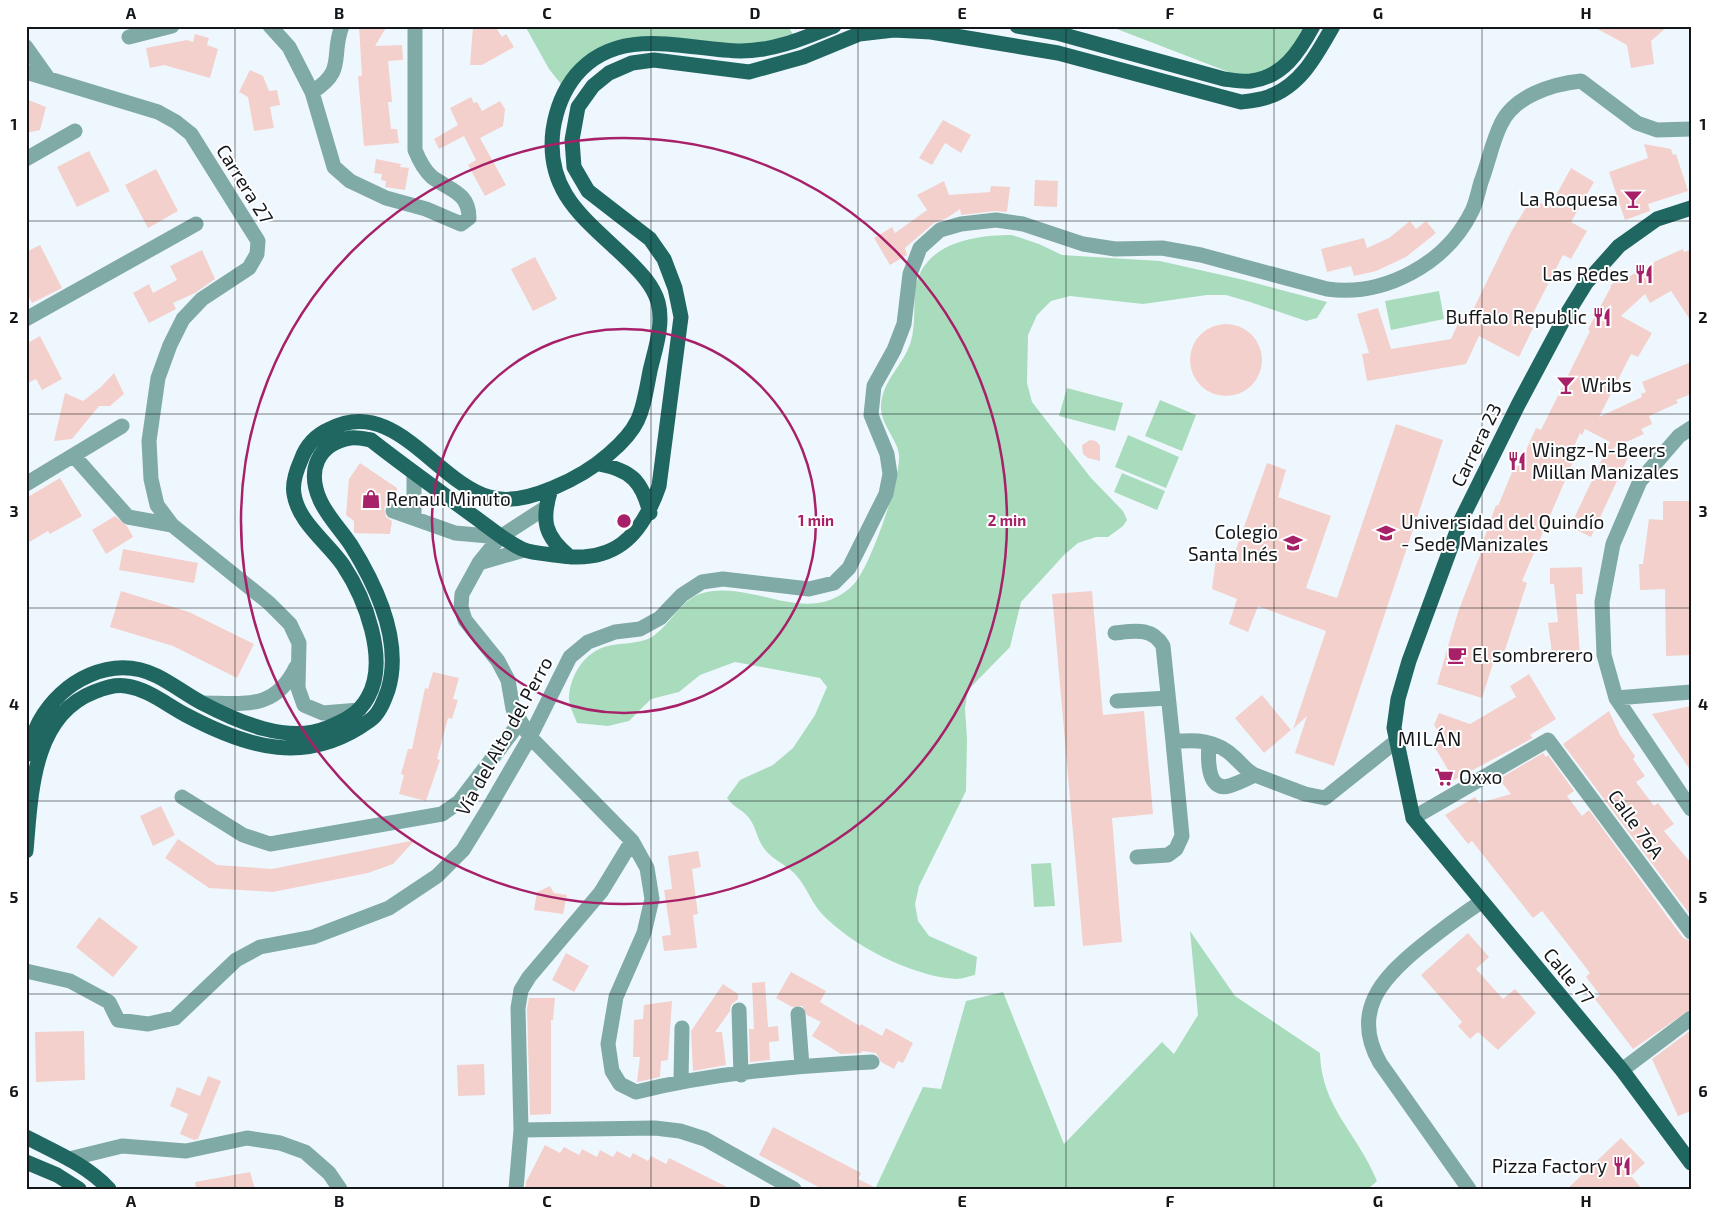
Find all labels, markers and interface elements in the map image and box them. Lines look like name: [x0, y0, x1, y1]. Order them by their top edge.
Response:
text: A: [126, 3, 137, 22]
text: B: [334, 3, 344, 22]
text: C: [542, 3, 552, 22]
text: D: [750, 3, 761, 22]
text: E: [957, 3, 967, 22]
text: F: [1166, 3, 1175, 22]
text: G: [1373, 3, 1383, 22]
text: H: [1580, 3, 1592, 22]
text: 1: [11, 114, 17, 133]
text: 1: [1700, 114, 1706, 133]
street label: Carrera 27: [212, 140, 279, 228]
place label: La Roquesa: [1519, 187, 1618, 210]
bar icon: La Roquesa: [1622, 188, 1644, 210]
place label: Las Redes: [1542, 262, 1629, 285]
restaurant icon: Las Redes: [1633, 263, 1655, 285]
place label: Buffalo Republic: [1446, 305, 1587, 328]
restaurant icon: Buffalo Republic: [1591, 306, 1613, 328]
text: 2: [9, 307, 19, 326]
text: 2: [1698, 307, 1708, 326]
place label: Wribs: [1581, 373, 1632, 396]
bar icon: Wribs: [1555, 374, 1577, 396]
street label: Carrera 23: [1445, 399, 1506, 490]
place label: Wingz-N-Beers Millan Manizales: [1532, 438, 1679, 483]
restaurant icon: Wingz-N-Beers Millan Manizales: [1506, 450, 1528, 472]
place label: Renaul Minuto: [386, 487, 511, 510]
shop icon: Renaul Minuto: [360, 488, 382, 510]
text: 3: [9, 501, 19, 520]
text: 3: [1698, 501, 1708, 520]
place label: Universidad del Quindío - Sede Manizales: [1401, 510, 1604, 555]
text: 1 min: [798, 511, 834, 529]
text: 2 min: [988, 511, 1026, 529]
centre of rings: [615, 512, 633, 530]
place label: Colegio Santa Inés: [1188, 520, 1278, 565]
school or university icon: Universidad del Quindío - Sede Manizales: [1375, 522, 1397, 544]
school or university icon: Colegio Santa Inés: [1282, 532, 1304, 554]
place label: El sombrerero: [1472, 643, 1593, 666]
cafe icon: El sombrerero: [1446, 644, 1468, 666]
street label: Vía del Alto del Perro: [450, 652, 557, 819]
text: 4: [9, 694, 19, 713]
text: 4: [1698, 694, 1708, 713]
district label: MILÁN: [1398, 726, 1462, 750]
place label: Oxxo: [1459, 765, 1502, 788]
supermarket icon: Oxxo: [1433, 766, 1455, 788]
street label: Calle 76A: [1604, 785, 1669, 863]
text: 5: [10, 887, 19, 906]
text: 5: [1699, 887, 1708, 906]
street label: Calle 77: [1539, 943, 1600, 1009]
text: 6: [9, 1081, 19, 1100]
text: 6: [1698, 1081, 1708, 1100]
place label: Pizza Factory: [1492, 1154, 1607, 1177]
restaurant icon: Pizza Factory: [1611, 1155, 1633, 1177]
text: A: [126, 1191, 137, 1210]
text: B: [334, 1191, 344, 1210]
text: C: [542, 1191, 552, 1210]
text: D: [750, 1191, 761, 1210]
text: E: [957, 1191, 967, 1210]
text: F: [1166, 1191, 1175, 1210]
text: G: [1373, 1191, 1383, 1210]
text: H: [1580, 1191, 1592, 1210]

